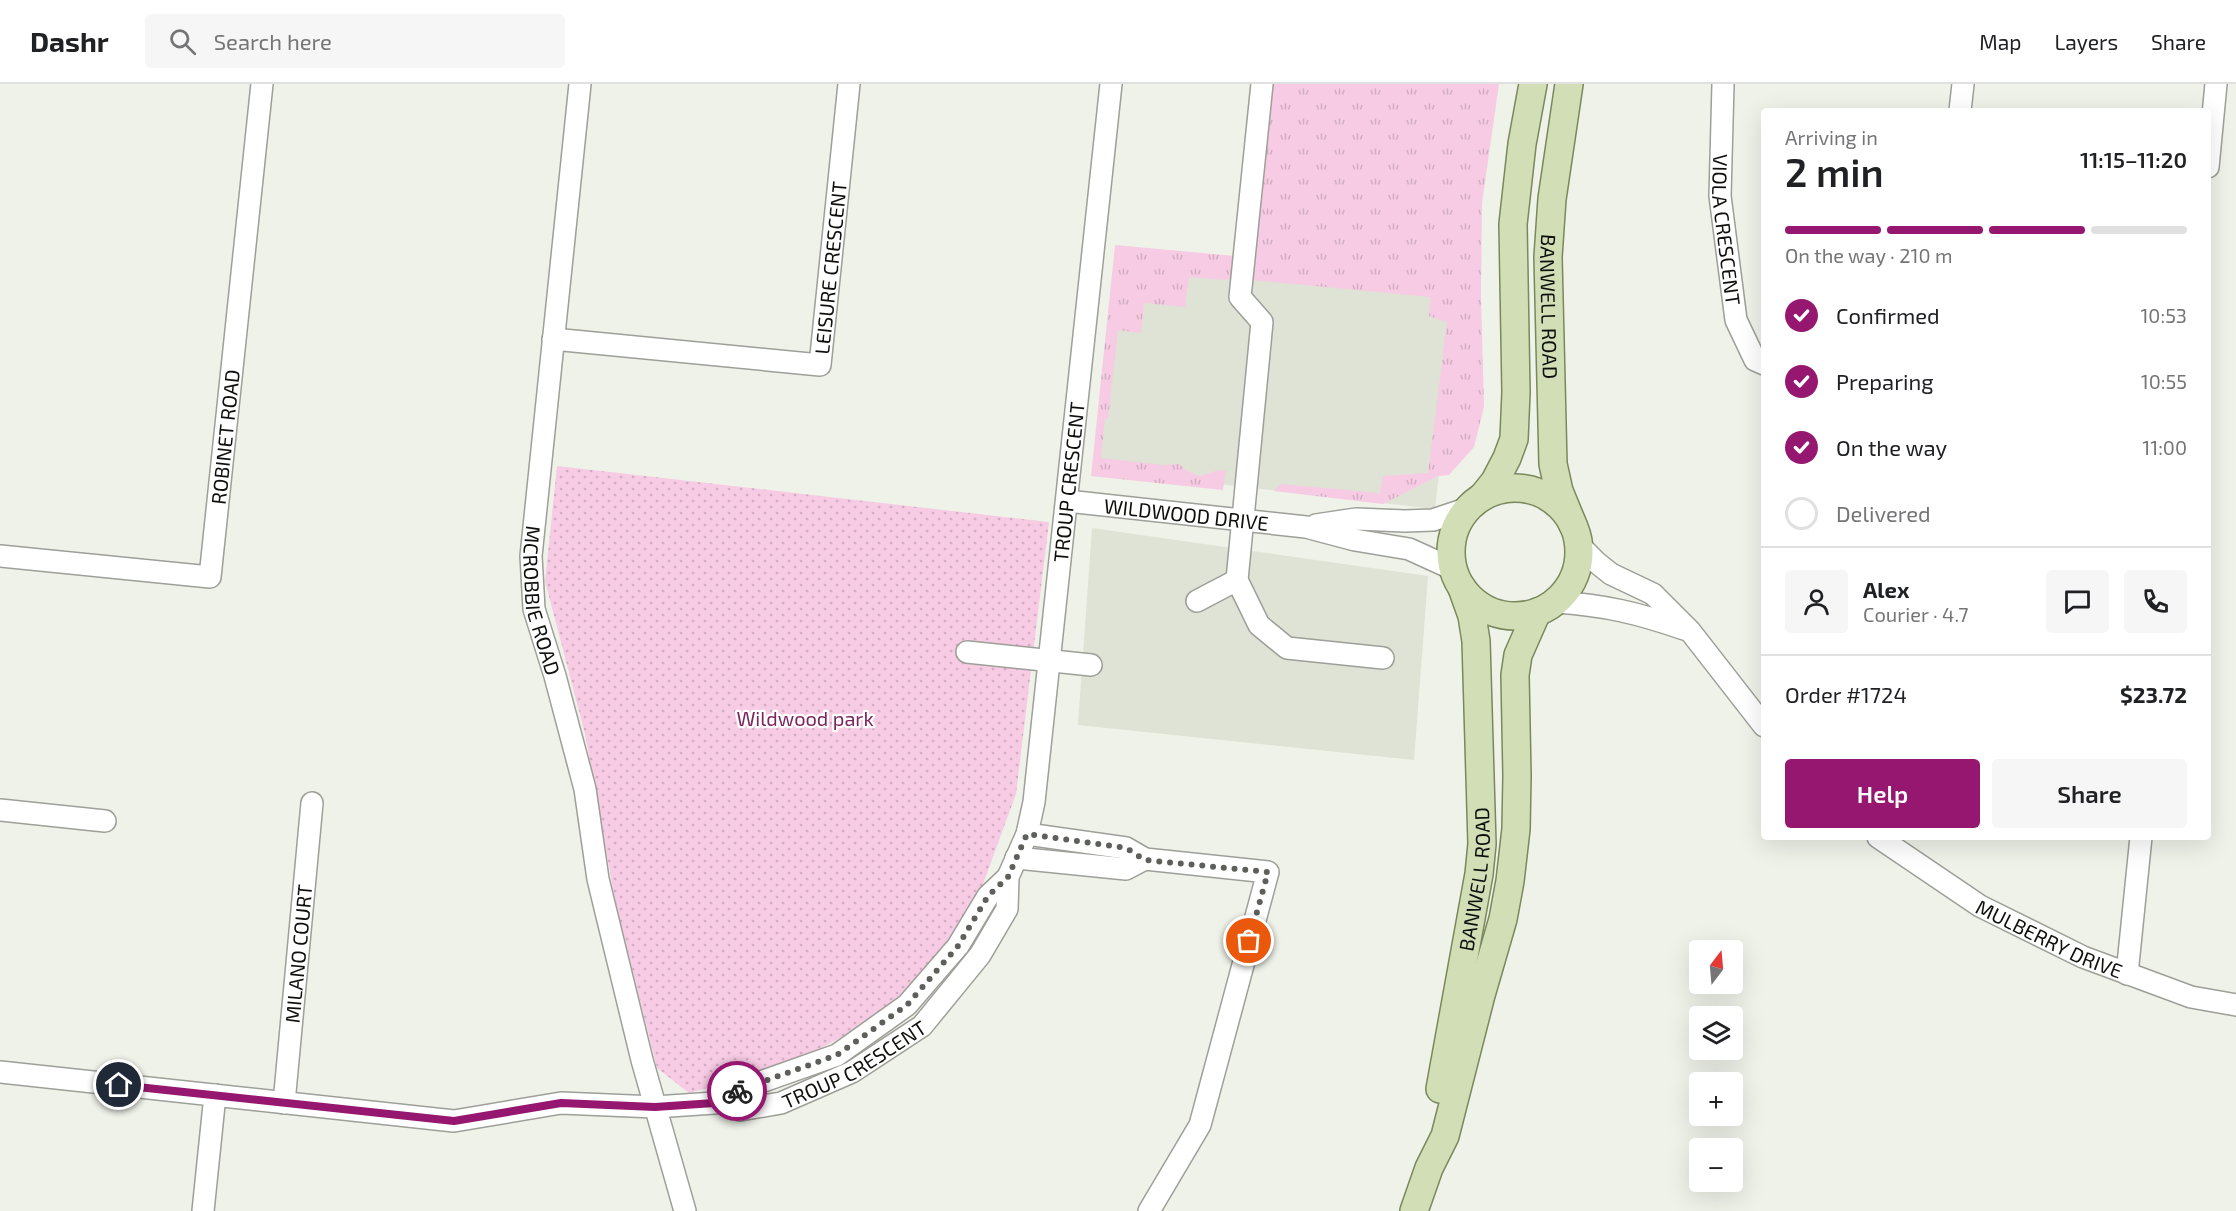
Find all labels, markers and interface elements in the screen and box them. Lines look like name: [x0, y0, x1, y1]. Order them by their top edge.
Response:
search box: [145, 14, 565, 68]
text: Dashr: [30, 24, 109, 58]
icon: search: [166, 25, 199, 58]
text: Search here: [214, 28, 332, 54]
text: Map: [1979, 29, 2021, 54]
text: Layers: [2054, 29, 2118, 54]
text: Share: [2151, 29, 2206, 54]
text: Arriving in: [1785, 125, 1878, 149]
text: 11:15–11:20: [2080, 146, 2187, 172]
text: 2 min: [1785, 148, 1884, 195]
street label: VIOLA CRESCENT: [1708, 154, 1746, 307]
street label: LEISURE CRESCENT: [809, 180, 851, 356]
street label: BANWELL ROAD: [1536, 233, 1563, 379]
text: On the way · 210 m: [1785, 243, 1953, 267]
icon: check: [1785, 299, 1818, 332]
text: Confirmed: [1836, 302, 1940, 328]
text: 10:53: [2140, 303, 2187, 327]
icon: check: [1785, 365, 1818, 398]
street label: ROBINET ROAD: [206, 368, 244, 506]
text: Preparing: [1836, 368, 1934, 394]
text: 10:55: [2141, 369, 2187, 393]
street label: TROUP CRESCENT: [1048, 400, 1089, 563]
icon: check: [1785, 431, 1818, 464]
text: On the way: [1836, 434, 1947, 460]
text: 11:00: [2142, 435, 2187, 459]
street label: WILDWOOD DRIVE: [1103, 493, 1270, 535]
text: Delivered: [1836, 500, 1931, 526]
street label: MCROBBIE ROAD: [519, 524, 566, 678]
button: person: [1785, 570, 1848, 633]
button: chat: [2046, 570, 2109, 633]
button: phone: [2124, 570, 2187, 633]
text: Alex: [1863, 576, 1909, 602]
text: Courier · 4.7: [1863, 602, 1969, 626]
text: Order #1724: [1785, 681, 1907, 707]
text: $23.72: [2120, 681, 2187, 707]
park label: Wildwood park: [736, 706, 874, 730]
button: Help: [1785, 759, 1980, 828]
button: Share: [1992, 759, 2187, 828]
street label: BANWELL ROAD: [1453, 807, 1494, 953]
street label: MILANO COURT: [280, 883, 316, 1024]
street label: MULBERRY DRIVE: [1972, 894, 2126, 983]
pin: [1223, 915, 1274, 966]
icon: bag: [1232, 924, 1265, 957]
north arrow: [1689, 940, 1743, 994]
map controls: [1689, 940, 1743, 1192]
button: layers: [1689, 1006, 1743, 1060]
street label: TROUP CRESCENT: [778, 1015, 931, 1113]
pin: [93, 1059, 144, 1110]
courier: [707, 1061, 767, 1121]
icon: home: [102, 1068, 135, 1101]
button: +: [1689, 1072, 1743, 1126]
icon: bike: [721, 1075, 754, 1108]
button: −: [1689, 1138, 1743, 1192]

